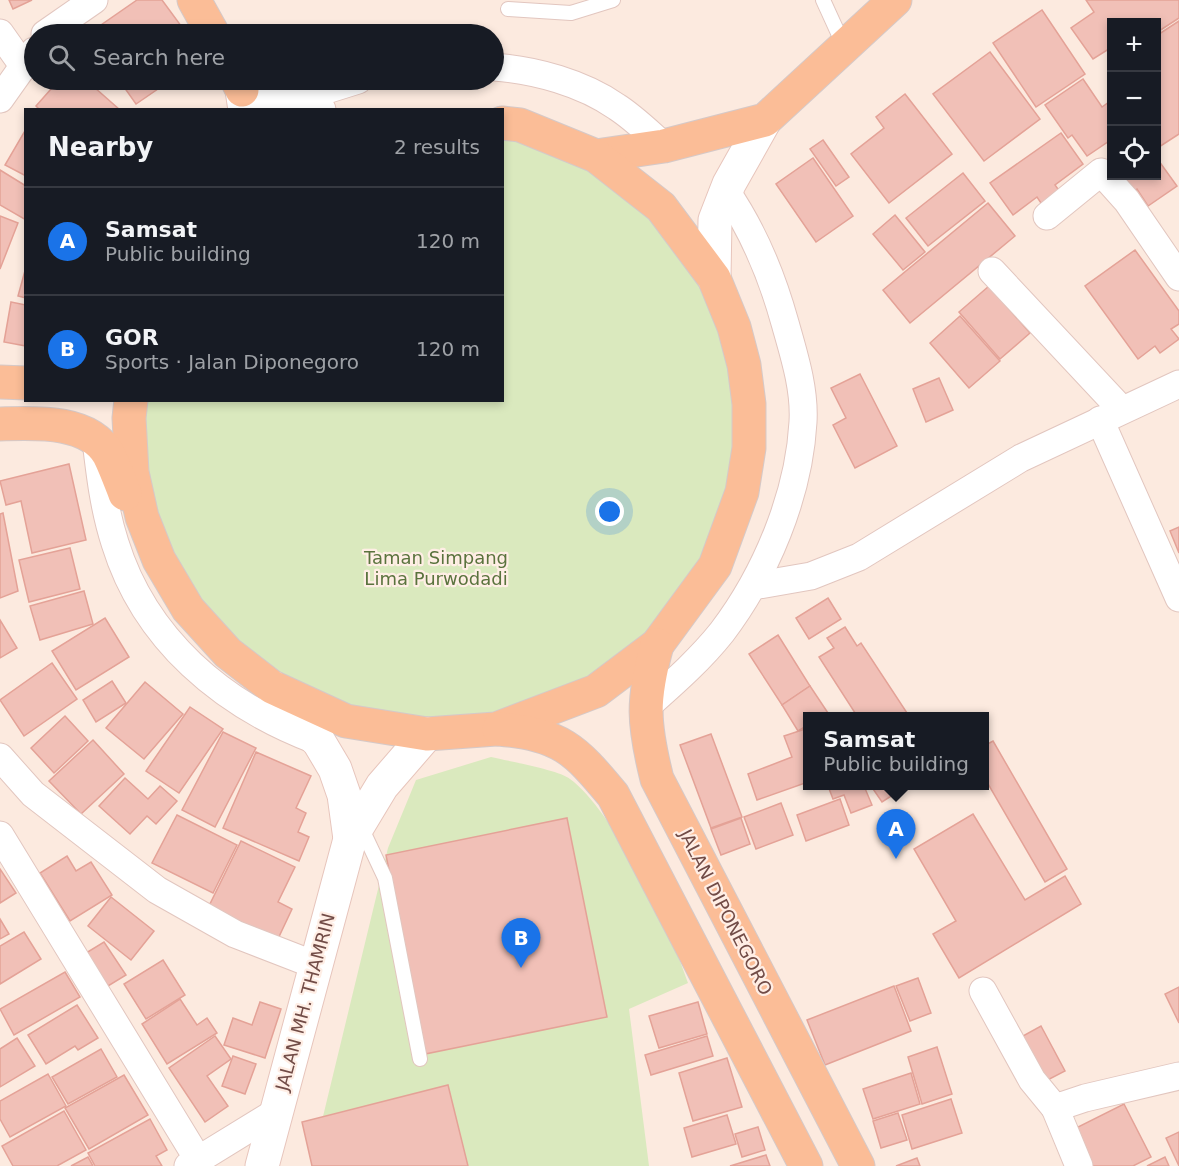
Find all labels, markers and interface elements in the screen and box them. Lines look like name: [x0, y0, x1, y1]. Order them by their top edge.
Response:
map controls: [1107, 18, 1161, 180]
button: +: [1107, 18, 1161, 72]
search box: [24, 24, 504, 90]
icon: search: [45, 41, 78, 74]
text: Search here: [93, 45, 225, 70]
button: −: [1107, 72, 1161, 126]
button: locate: [1107, 126, 1161, 180]
text: Nearby: [48, 132, 153, 162]
text: 2 results: [394, 135, 480, 159]
text: Samsat: [105, 217, 197, 242]
text: A: [60, 229, 75, 253]
text: 120 m: [416, 229, 480, 253]
text: Public building: [105, 242, 251, 266]
text: GOR: [105, 325, 159, 350]
text: B: [60, 337, 75, 361]
text: 120 m: [416, 337, 480, 361]
text: Sports · Jalan Diponegoro: [105, 350, 359, 374]
your location: [595, 497, 624, 526]
park label: Taman Simpang Lima Purwodadi: [363, 547, 508, 589]
popup: [803, 712, 989, 790]
text: Samsat: [823, 727, 915, 752]
text: Public building: [823, 752, 969, 776]
pin: A: [876, 810, 916, 859]
street label: JALAN DIPONEGORO: [675, 825, 777, 998]
street label: JALAN MH. THAMRIN: [271, 911, 339, 1094]
pin: B: [502, 918, 540, 968]

